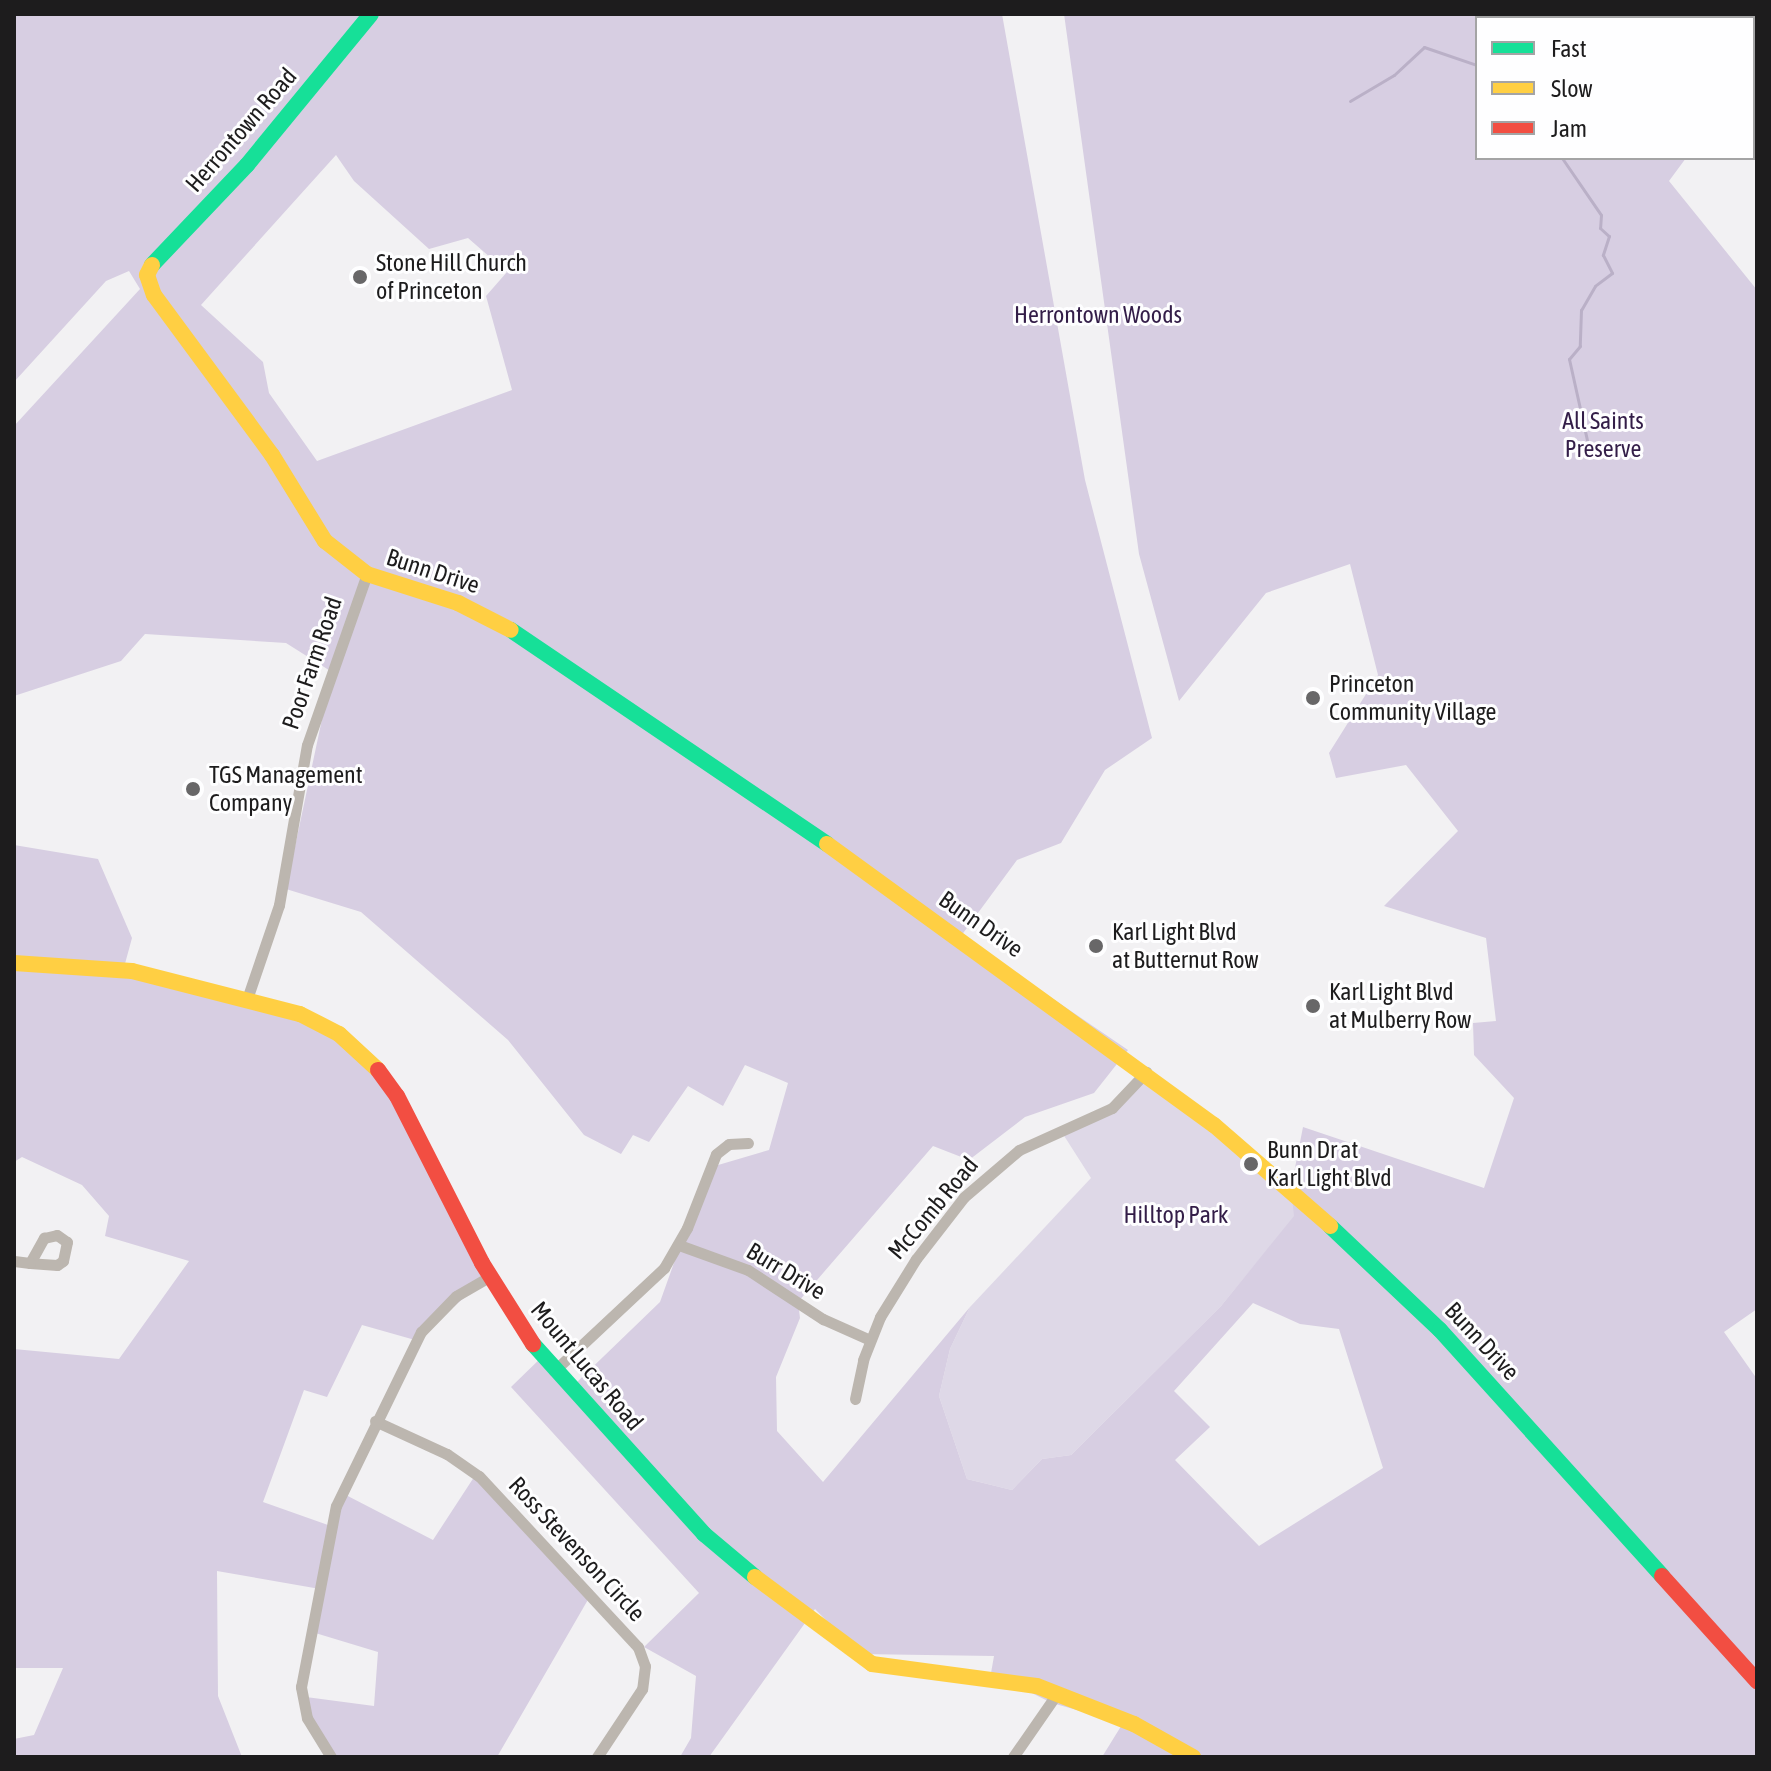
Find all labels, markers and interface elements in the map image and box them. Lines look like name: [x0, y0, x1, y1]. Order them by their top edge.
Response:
legend: [1475, 16, 1755, 160]
text: Fast: [1551, 35, 1587, 62]
street label: Herrontown Road: [179, 62, 303, 198]
text: Slow: [1551, 75, 1593, 102]
text: Jam: [1551, 115, 1587, 142]
place label: Stone Hill Church of Princeton: [376, 249, 527, 305]
marker: Stone Hill Church of Princeton: [351, 268, 369, 286]
park label: Herrontown Woods: [1014, 301, 1182, 329]
park label: All Saints Preserve: [1562, 407, 1644, 463]
street label: Bunn Drive: [383, 542, 483, 600]
street label: Poor Farm Road: [276, 593, 348, 733]
place label: Princeton Community Village: [1329, 670, 1496, 726]
marker: Princeton Community Village: [1304, 689, 1322, 707]
place label: TGS Management Company: [209, 761, 363, 817]
marker: TGS Management Company: [184, 780, 202, 798]
street label: Bunn Drive: [933, 885, 1029, 963]
place label: Karl Light Blvd at Butternut Row: [1112, 918, 1259, 974]
marker: Karl Light Blvd at Butternut Row: [1087, 937, 1105, 955]
place label: Karl Light Blvd at Mulberry Row: [1329, 978, 1471, 1034]
marker: Karl Light Blvd at Mulberry Row: [1304, 997, 1322, 1015]
place label: Bunn Dr at Karl Light Blvd: [1267, 1136, 1392, 1192]
street label: McComb Road: [882, 1151, 984, 1265]
marker: Bunn Dr at Karl Light Blvd: [1242, 1155, 1260, 1173]
park label: Hilltop Park: [1124, 1201, 1228, 1229]
street label: Burr Drive: [741, 1236, 831, 1306]
street label: Mount Lucas Road: [525, 1296, 649, 1436]
street label: Bunn Drive: [1439, 1296, 1525, 1386]
street label: Ross Stevenson Circle: [503, 1471, 651, 1627]

